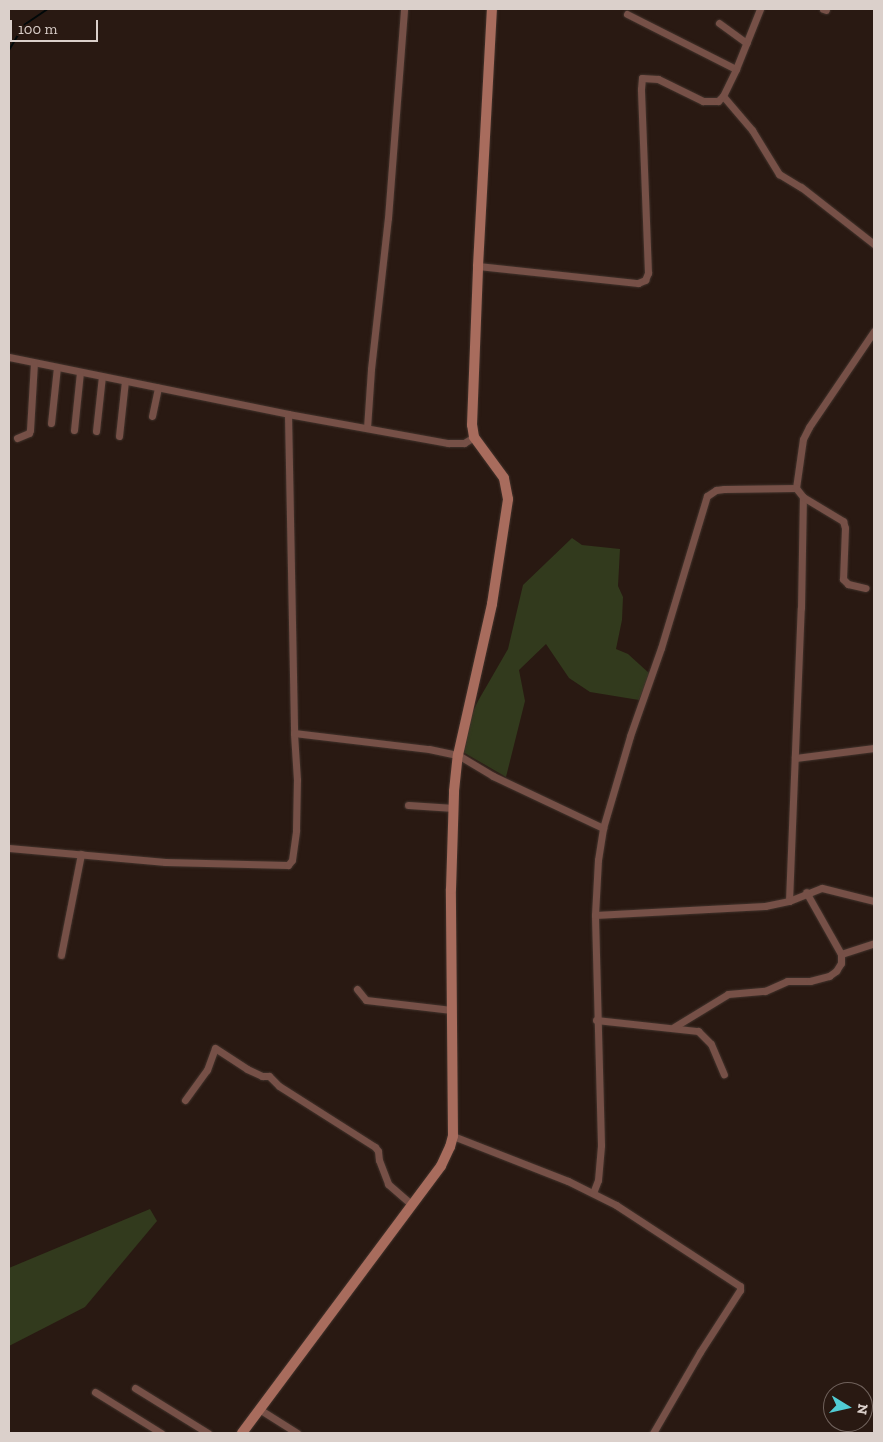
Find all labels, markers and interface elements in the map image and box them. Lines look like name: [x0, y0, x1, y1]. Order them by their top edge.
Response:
scale bar: [12, 10, 100, 42]
text: 100 m: [18, 20, 57, 38]
north arrow: [823, 1382, 873, 1432]
text: N: [853, 1403, 872, 1416]

